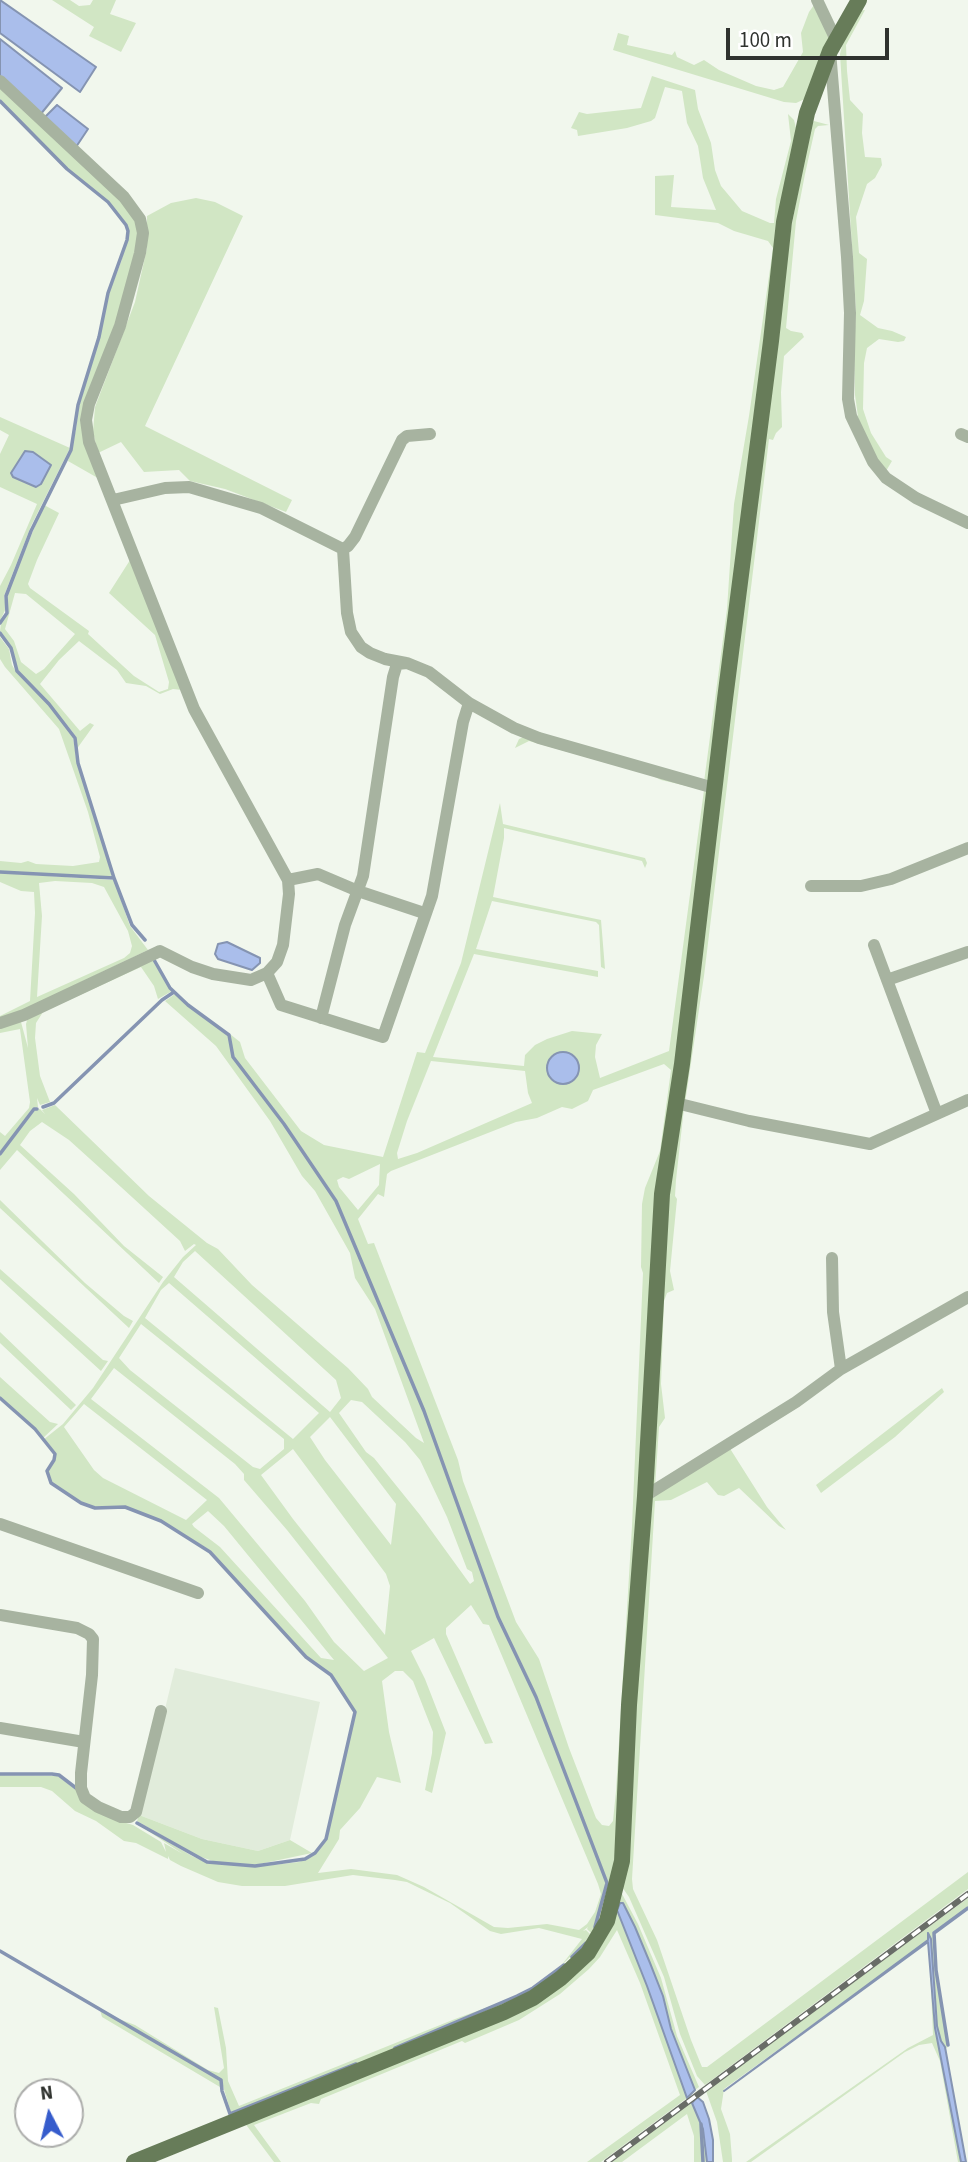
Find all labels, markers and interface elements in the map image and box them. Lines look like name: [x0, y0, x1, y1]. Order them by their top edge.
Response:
scale bar: [730, 14, 893, 58]
text: 100 m: [739, 25, 792, 55]
north arrow: [14, 2078, 84, 2148]
text: N: [39, 2079, 55, 2108]

